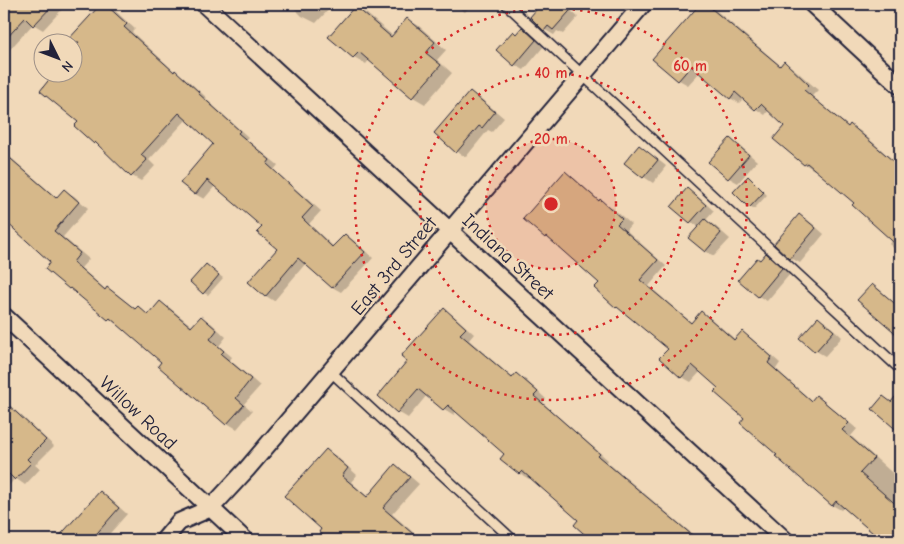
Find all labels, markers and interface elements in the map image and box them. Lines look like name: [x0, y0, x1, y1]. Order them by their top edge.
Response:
north arrow: [32, 32, 82, 82]
text: N: [58, 57, 77, 75]
text: 60 m: [673, 57, 707, 75]
text: 40 m: [535, 64, 568, 82]
text: 20 m: [534, 130, 568, 148]
centre of rings: [542, 195, 560, 213]
street label: Indiana Street: [458, 209, 558, 305]
street label: East 3rd Street: [347, 212, 442, 320]
street label: Willow Road: [95, 372, 181, 454]

